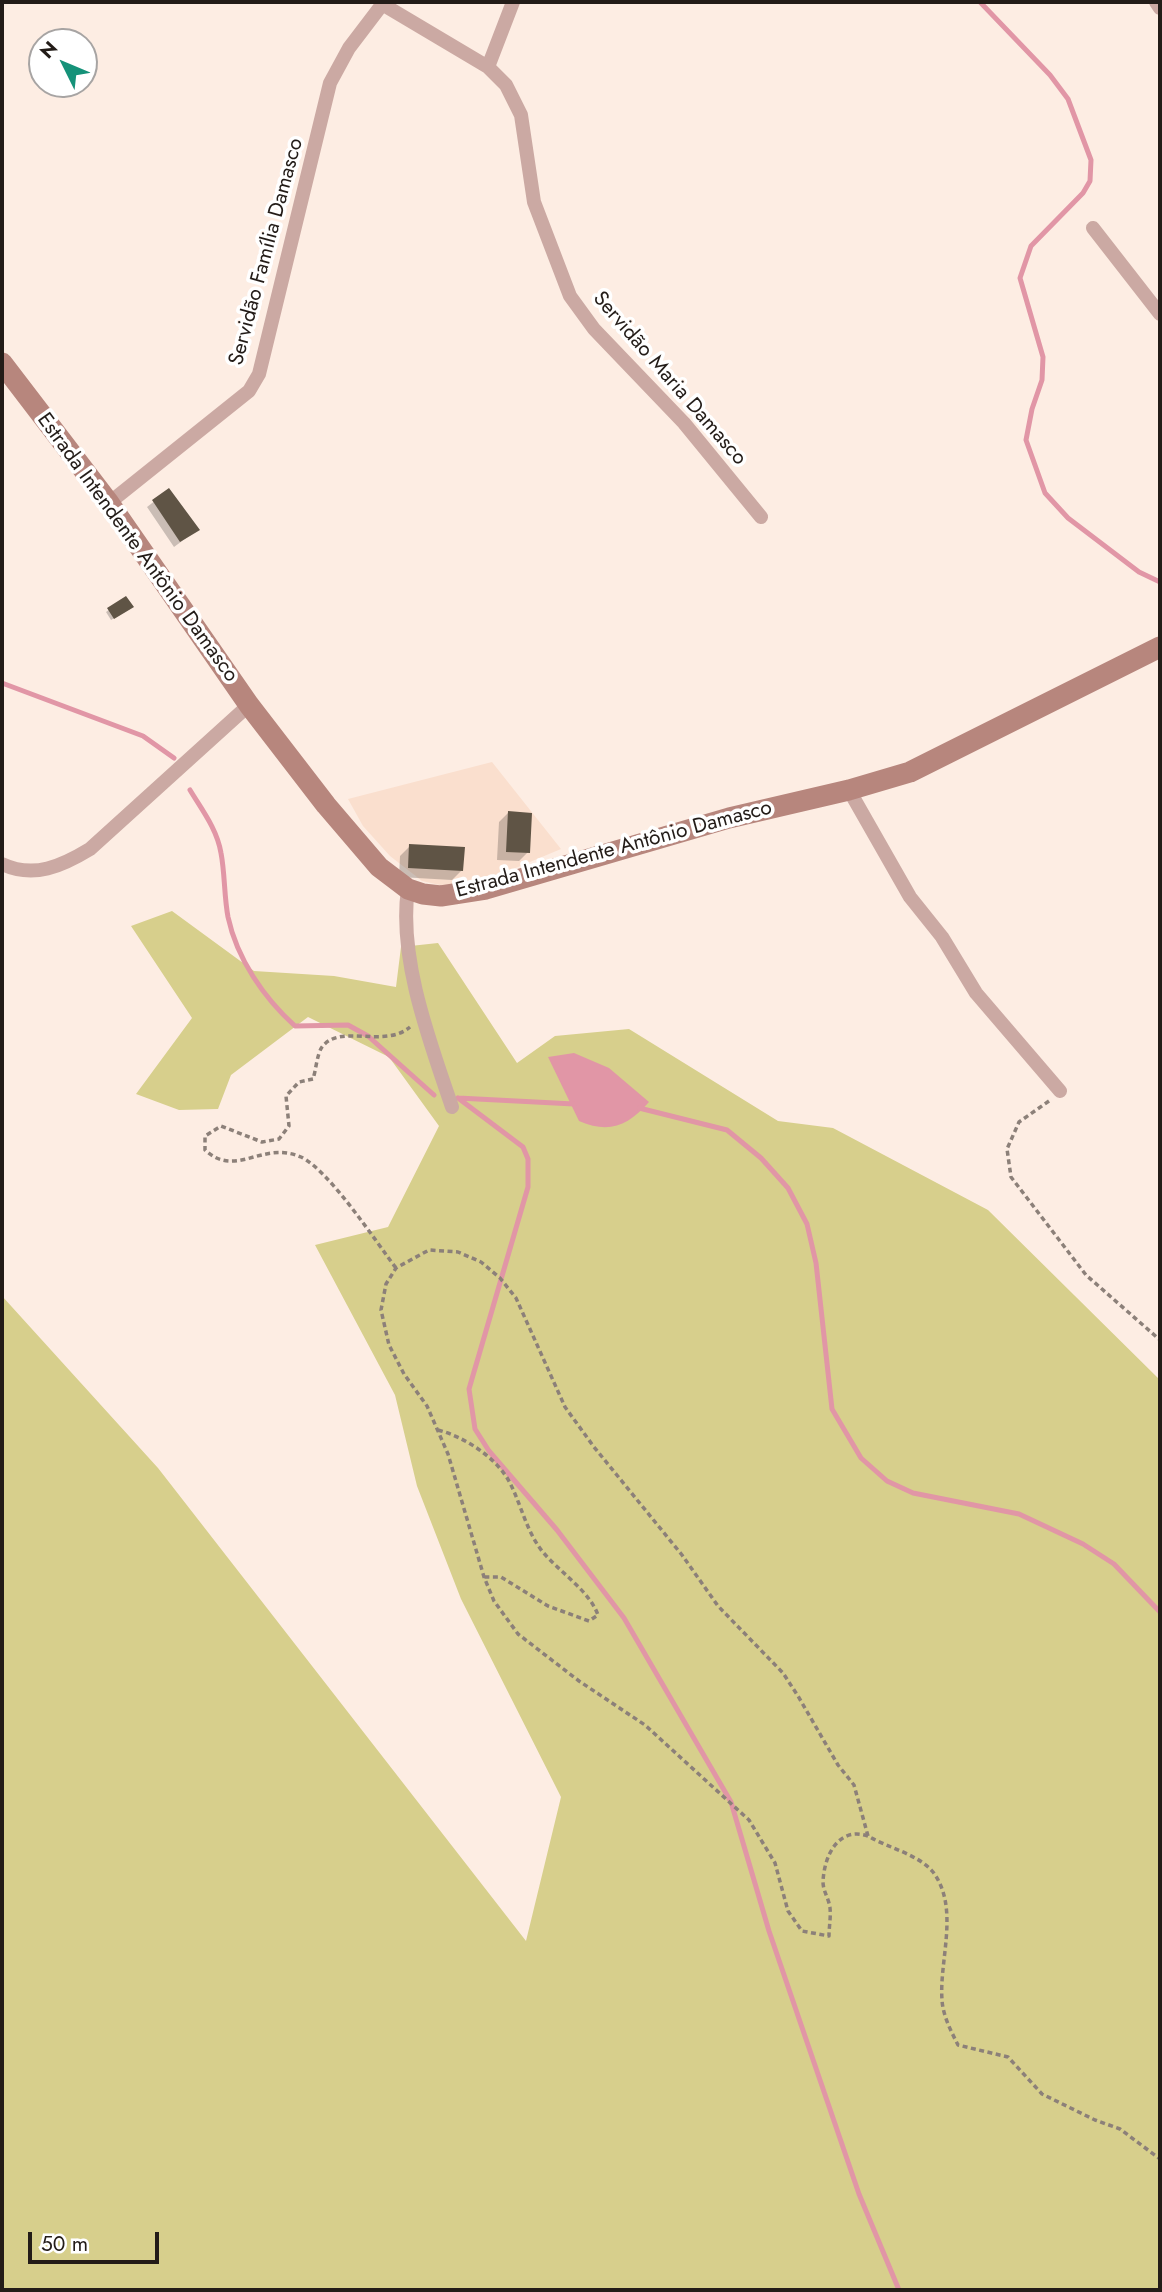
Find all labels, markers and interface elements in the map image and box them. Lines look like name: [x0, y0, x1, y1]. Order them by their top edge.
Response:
north arrow: [28, 28, 98, 98]
text: N: [34, 35, 64, 64]
street label: Servidão Família Damasco: [225, 136, 309, 368]
street label: Servidão Maria Damasco: [587, 287, 751, 471]
street label: Estrada Intendente Antônio Damasco: [31, 409, 243, 687]
street label: Estrada Intendente Antônio Damasco: [453, 796, 775, 904]
scale bar: [32, 2218, 163, 2262]
text: 50 m: [41, 2229, 88, 2259]

